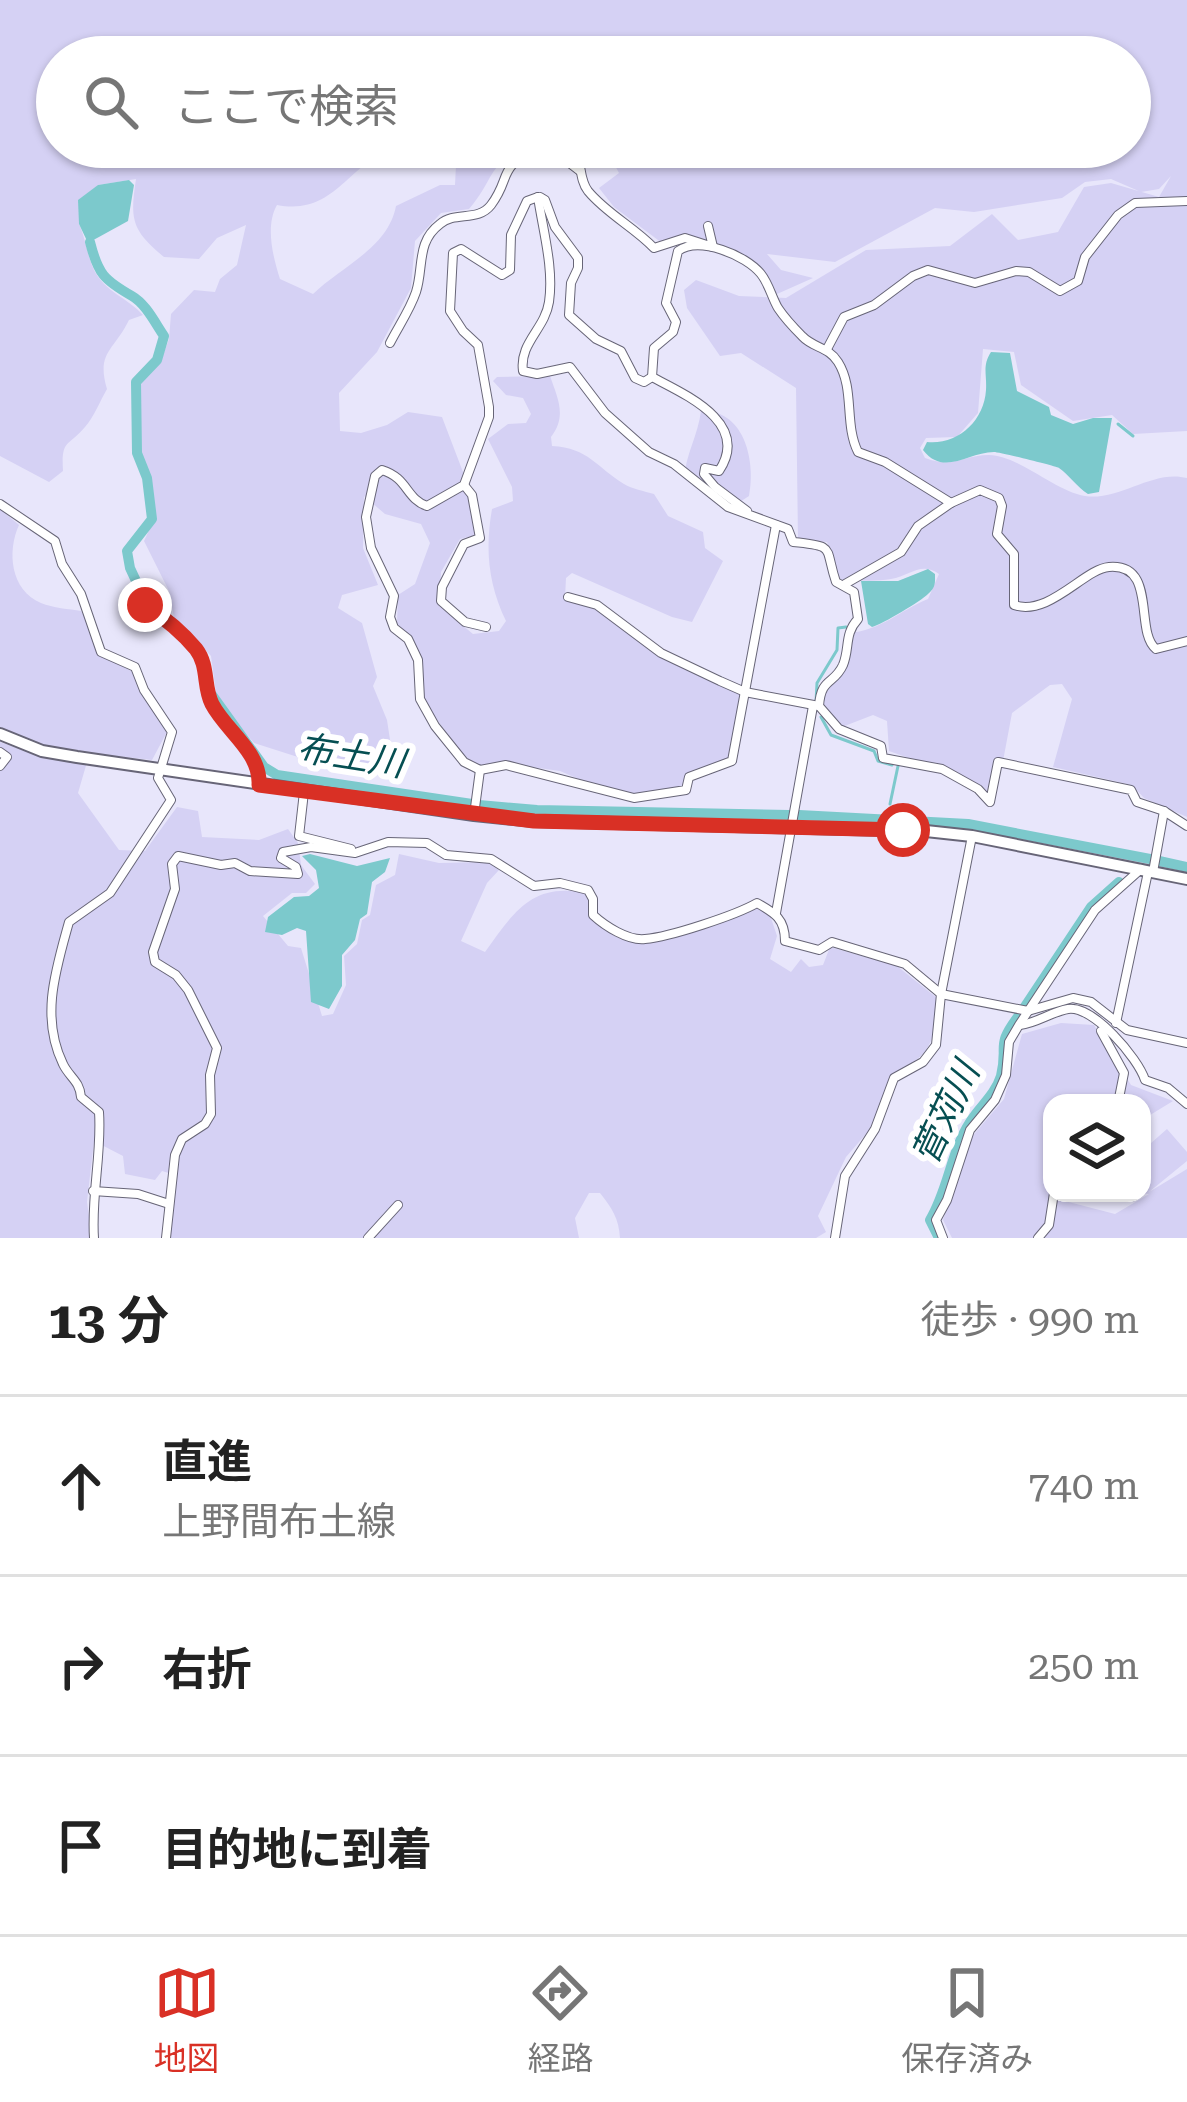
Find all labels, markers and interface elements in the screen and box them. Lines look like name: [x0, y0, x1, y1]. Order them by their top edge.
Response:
search box: [36, 36, 1151, 168]
icon: search: [78, 69, 144, 135]
text: ここで検索: [174, 80, 399, 133]
route end: [118, 578, 172, 632]
water label: 布土川: [294, 727, 411, 786]
route start: [876, 803, 930, 857]
water label: 菅苅川: [904, 1052, 989, 1171]
map controls: [1043, 1094, 1151, 1202]
button: layers: [1043, 1094, 1151, 1202]
text: 13 分: [48, 1291, 169, 1350]
text: 徒歩 · 990 m: [920, 1297, 1139, 1343]
text: 直進: [162, 1435, 252, 1488]
icon: ahead: [48, 1453, 114, 1519]
text: 740 m: [1028, 1463, 1139, 1509]
text: 上野間布土線: [162, 1499, 396, 1545]
icon: right: [48, 1633, 114, 1699]
text: 右折: [162, 1643, 252, 1696]
text: 250 m: [1028, 1643, 1139, 1689]
icon: arrive: [48, 1813, 114, 1879]
text: 目的地に到着: [162, 1823, 432, 1876]
tab: 地図: [154, 1960, 220, 2080]
tab: 経路: [527, 1960, 593, 2080]
tab: 保存済み: [901, 1960, 1033, 2080]

